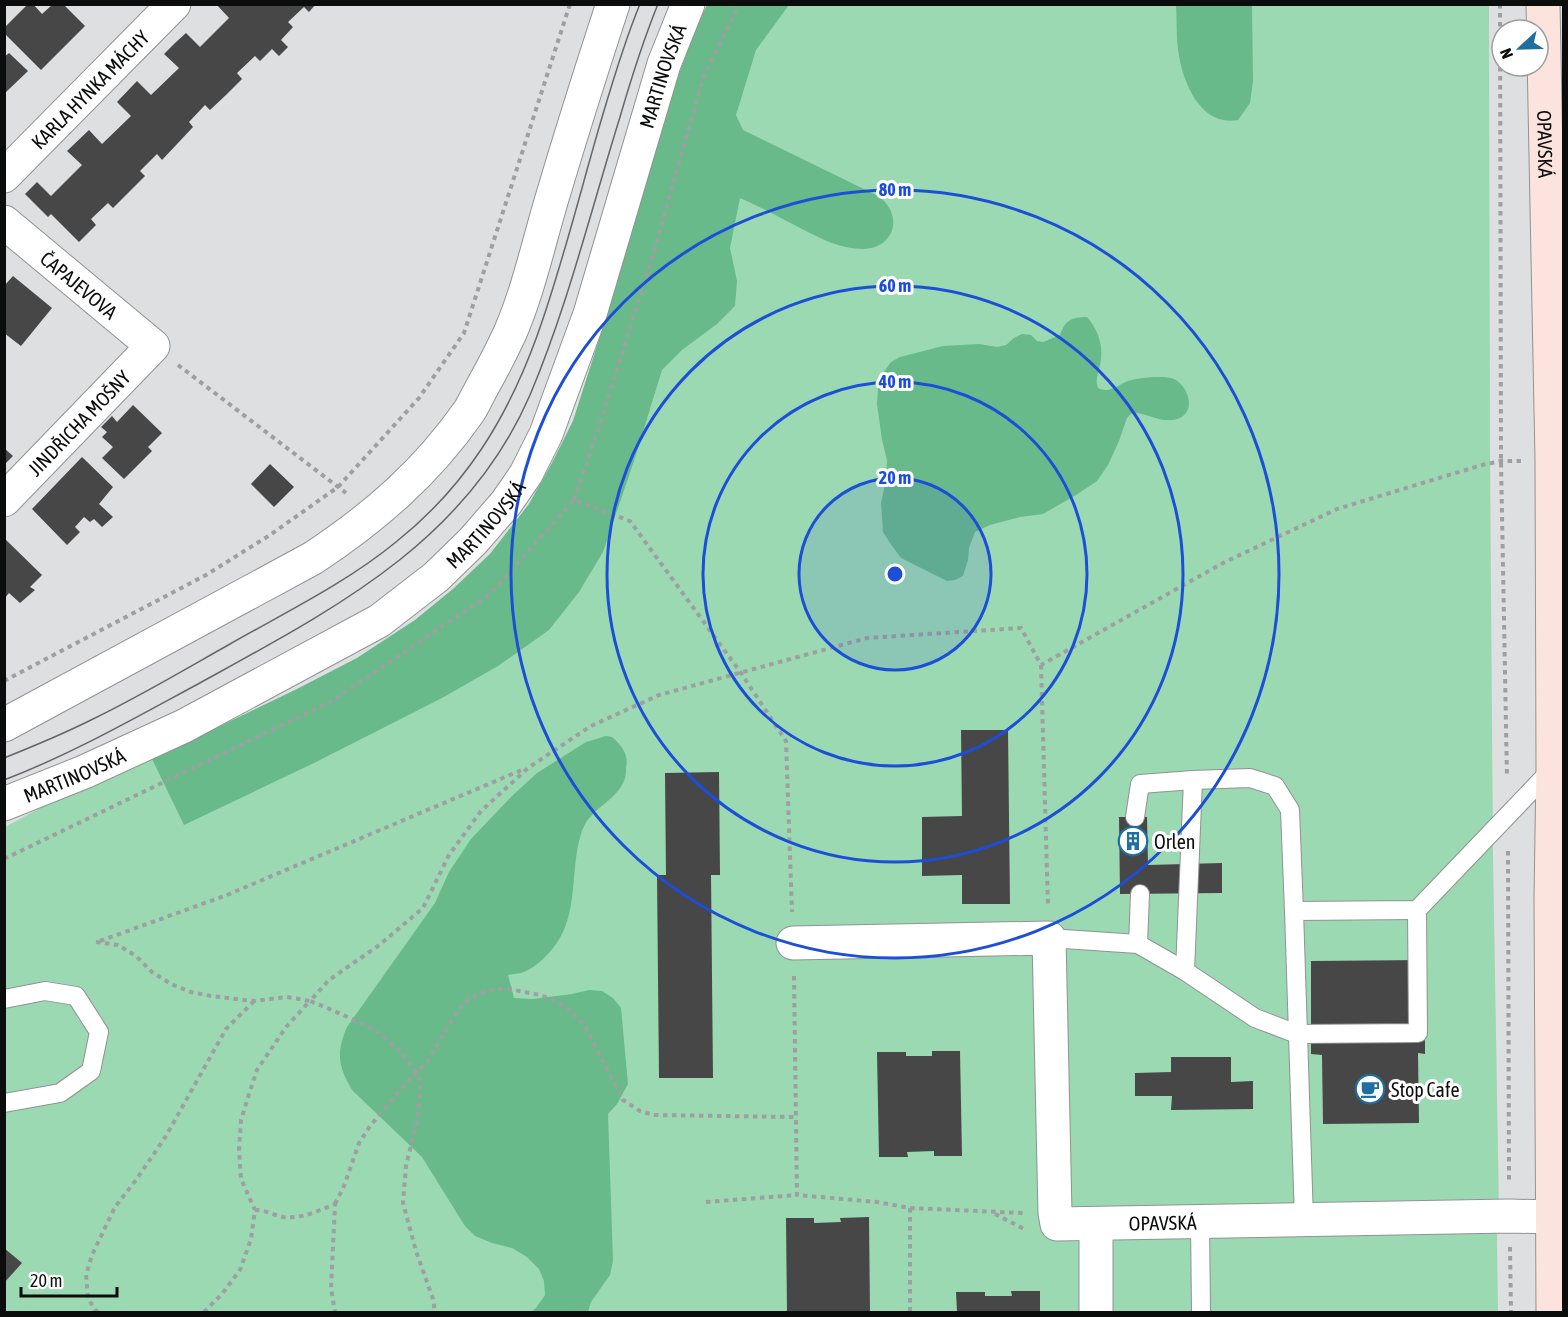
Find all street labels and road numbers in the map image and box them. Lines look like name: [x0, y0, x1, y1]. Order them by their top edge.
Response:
street label: MARTINOVSKÁ: [634, 21, 690, 131]
street label: KARLA HYNKA MÁCHY: [26, 25, 153, 153]
street label: OPAVSKÁ: [1534, 110, 1558, 178]
street label: ČAPAJEVOVA: [36, 246, 123, 323]
street label: JINDŘICHA MOŠNY: [23, 366, 135, 480]
street label: MARTINOVSKÁ: [441, 476, 529, 573]
street label: MARTINOVSKÁ: [20, 743, 129, 807]
street label: OPAVSKÁ: [1129, 1210, 1197, 1234]

